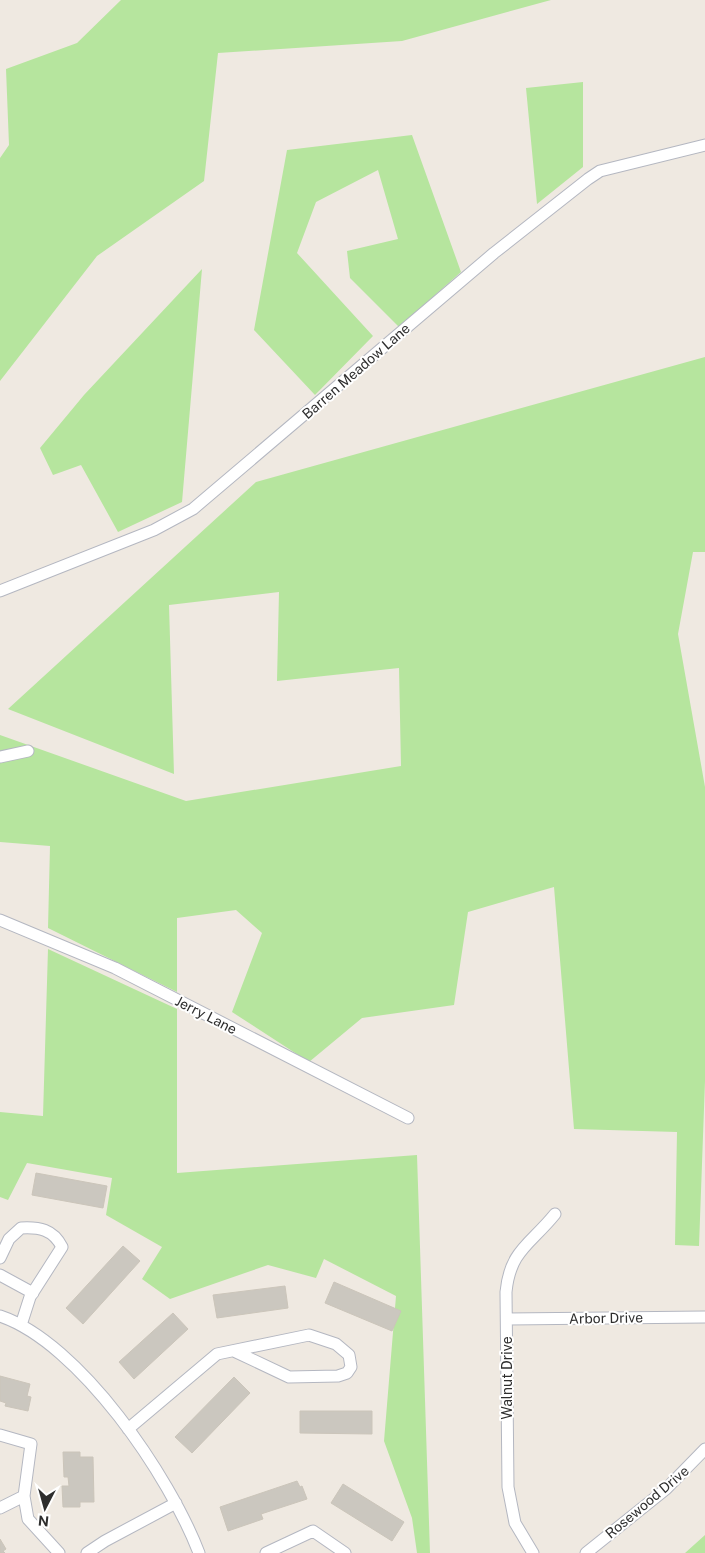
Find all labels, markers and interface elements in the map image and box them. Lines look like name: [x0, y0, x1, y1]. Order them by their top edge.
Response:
street label: Barren Meadow Lane: [299, 320, 413, 422]
street label: Jerry Lane: [173, 993, 240, 1037]
street label: Arbor Drive: [569, 1309, 643, 1327]
street label: Walnut Drive: [499, 1336, 515, 1420]
street label: Rosewood Drive: [602, 1462, 692, 1542]
north arrow: [20, 1483, 70, 1533]
text: N: [37, 1512, 50, 1529]

